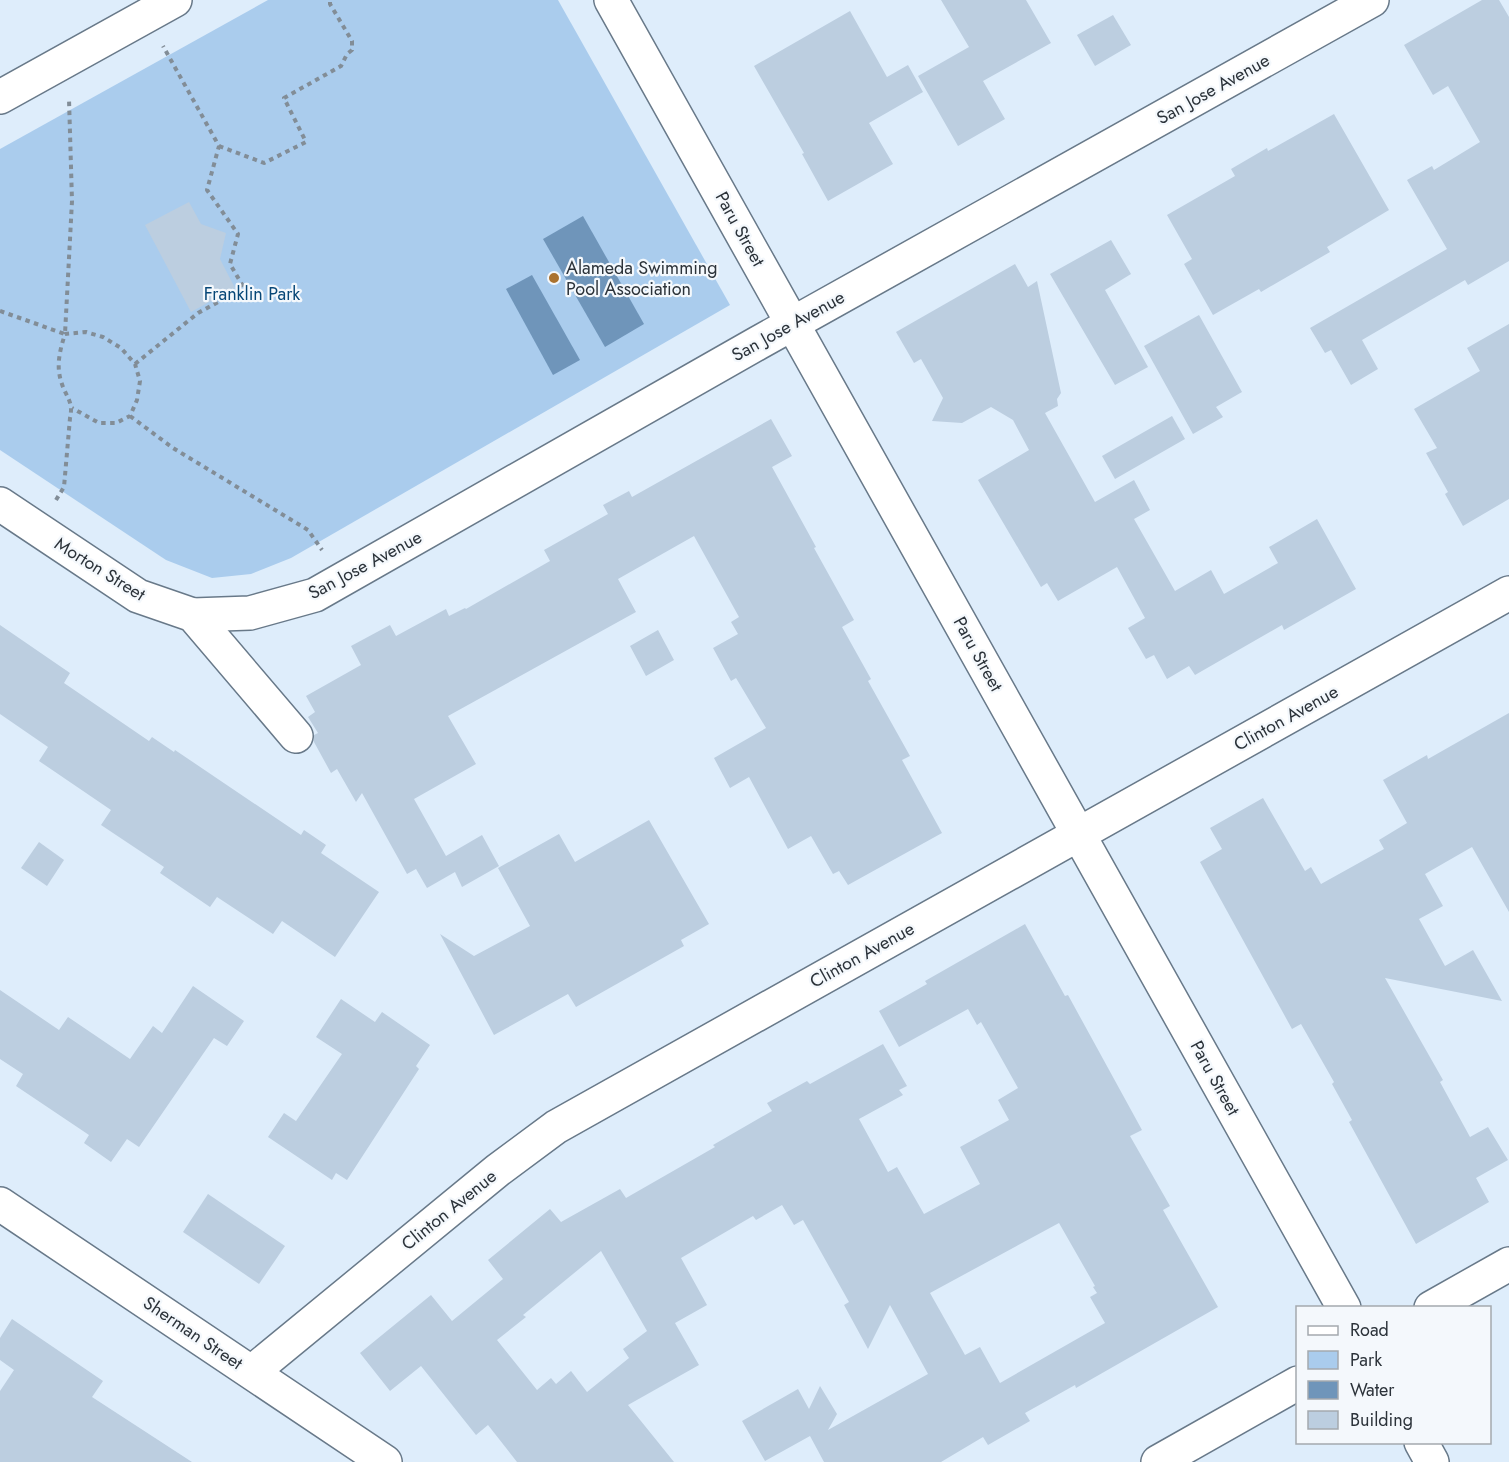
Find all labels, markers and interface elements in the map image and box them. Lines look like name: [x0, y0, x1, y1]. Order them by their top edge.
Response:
street label: San Jose Avenue: [1152, 47, 1274, 131]
street label: Paru Street: [709, 187, 772, 272]
place label: Alameda Swimming Pool Association: [566, 255, 718, 302]
marker: Alameda Swimming Pool Association: [547, 271, 561, 285]
park label: Franklin Park: [204, 281, 300, 307]
street label: San Jose Avenue: [727, 284, 849, 368]
street label: San Jose Avenue: [303, 524, 427, 606]
street label: Morton Street: [50, 531, 151, 608]
street label: Paru Street: [947, 612, 1010, 697]
street label: Clinton Avenue: [1229, 679, 1343, 757]
street label: Clinton Avenue: [805, 916, 919, 994]
street label: Paru Street: [1184, 1036, 1247, 1121]
street label: Clinton Avenue: [396, 1163, 502, 1257]
street label: Sherman Street: [138, 1290, 249, 1376]
legend: [1296, 1306, 1491, 1444]
text: Road: [1350, 1317, 1389, 1343]
text: Park: [1350, 1347, 1382, 1373]
text: Water: [1350, 1377, 1395, 1403]
text: Building: [1350, 1407, 1413, 1433]

